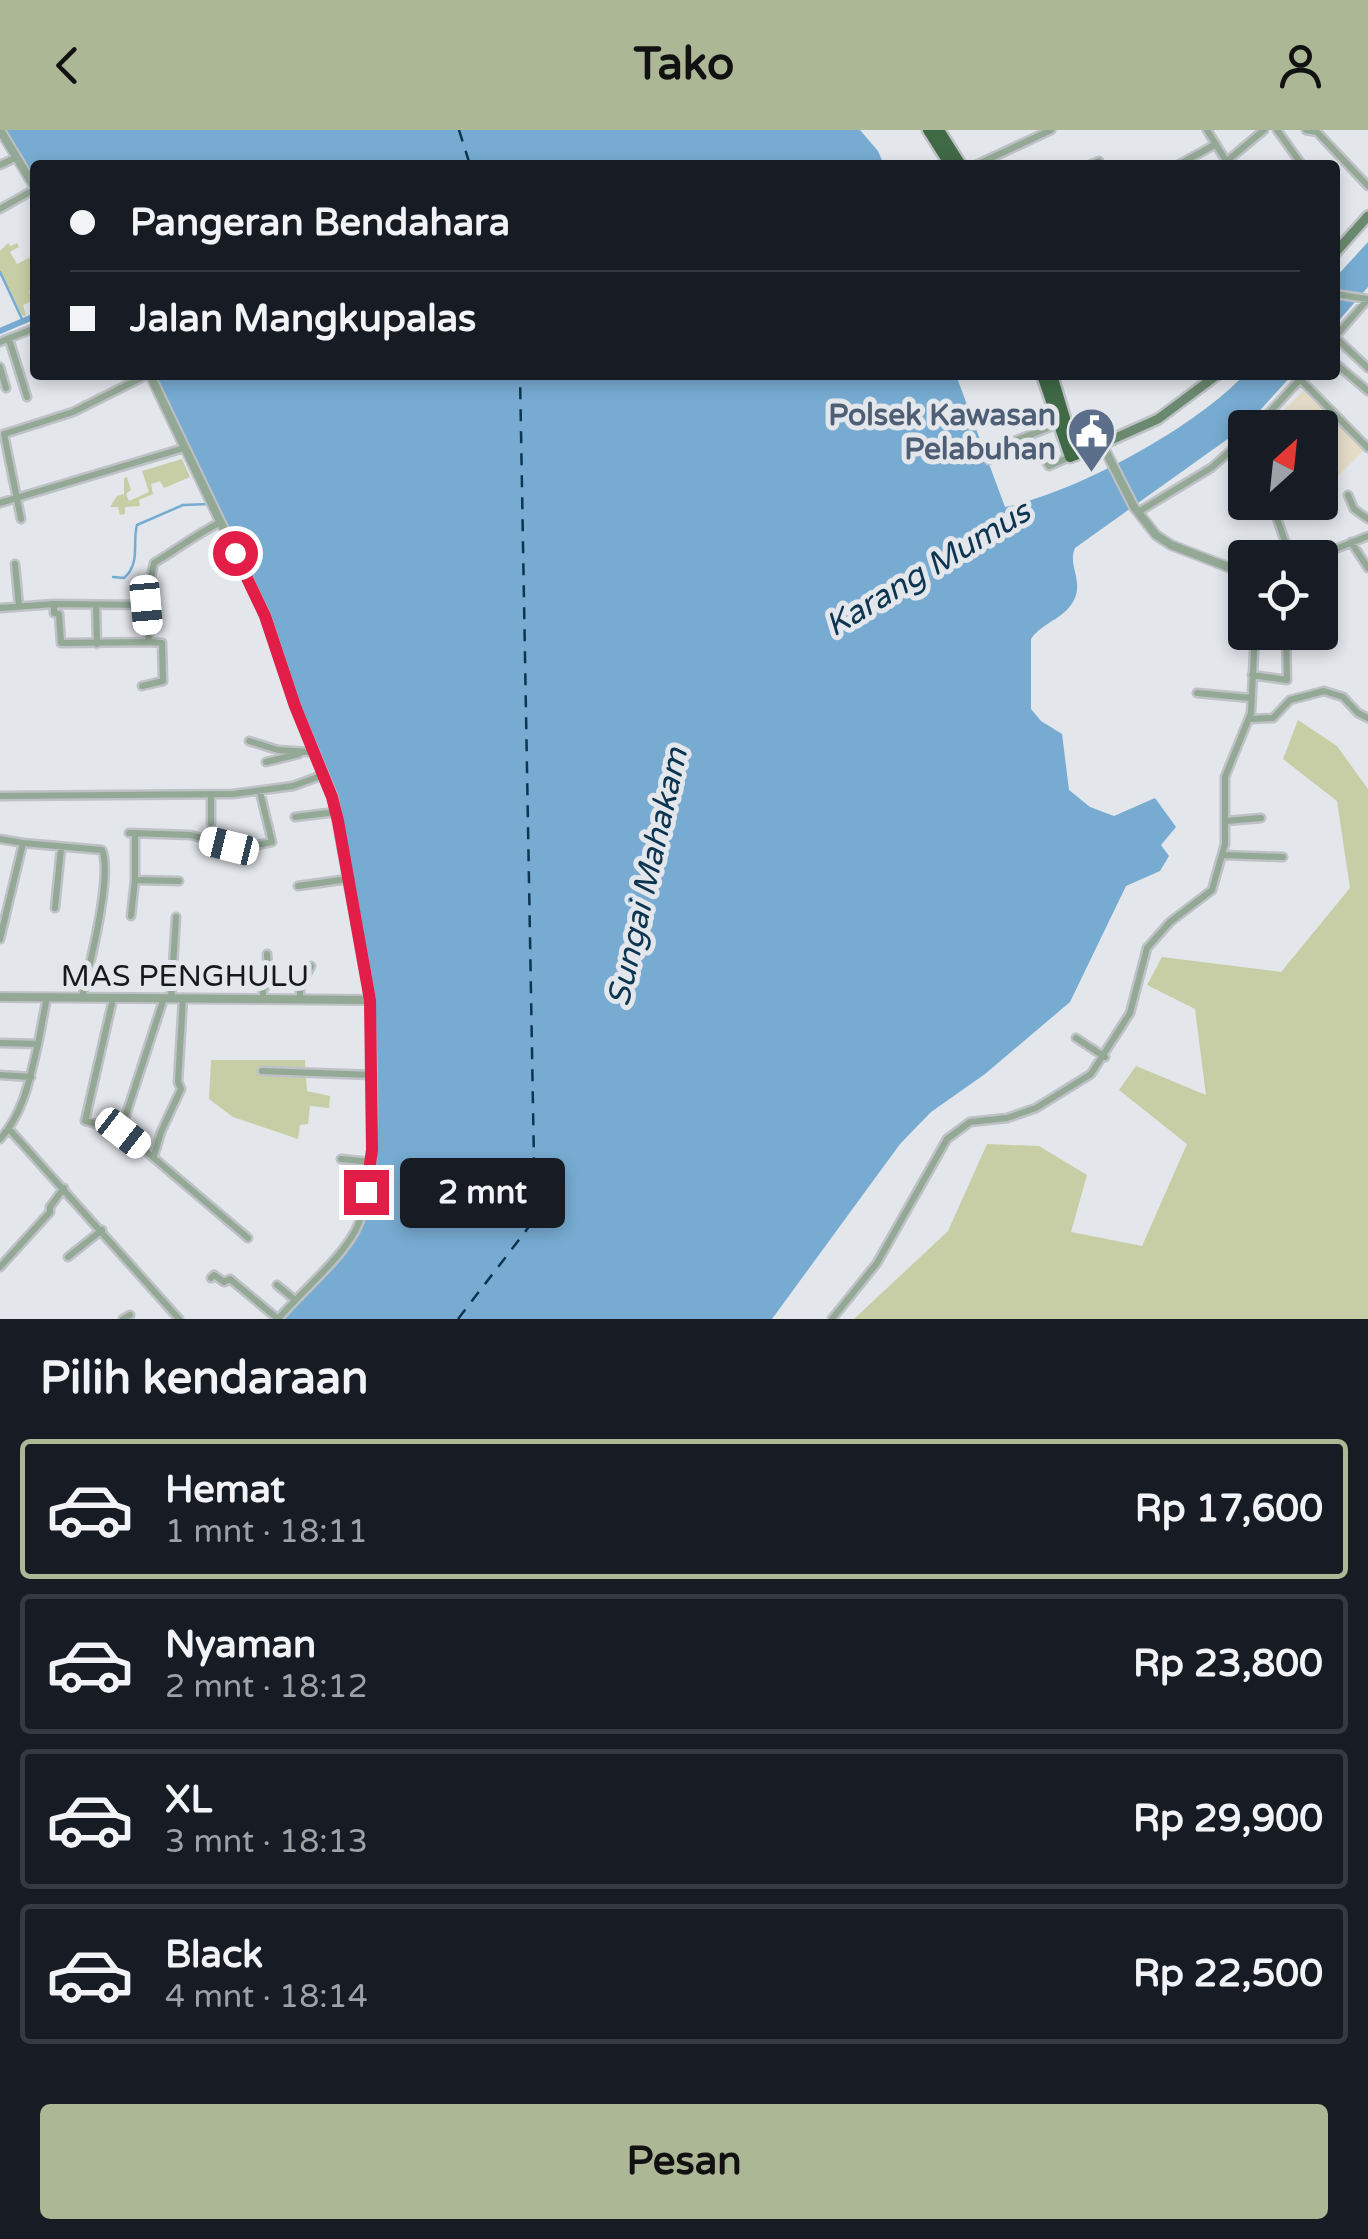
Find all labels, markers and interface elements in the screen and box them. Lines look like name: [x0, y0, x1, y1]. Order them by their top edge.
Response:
icon: back: [40, 38, 95, 93]
text: Tako: [634, 38, 734, 92]
icon: person: [1273, 38, 1328, 93]
text: Pangeran Bendahara: [130, 200, 510, 246]
text: Jalan Mangkupalas: [130, 296, 476, 342]
place label: Polsek Kawasan Pelabuhan: [828, 397, 1056, 468]
public building icon: Polsek Kawasan Pelabuhan: [1065, 406, 1117, 474]
north arrow: [1228, 410, 1338, 520]
map controls: [1228, 410, 1338, 650]
water label: Karang Mumus: [819, 492, 1039, 645]
route start: [213, 531, 258, 576]
button: locate: [1228, 540, 1338, 650]
car: [128, 574, 164, 636]
water label: Sungai Mahakam: [600, 744, 696, 1010]
car: [196, 824, 262, 868]
street label: MAS PENGHULU: [61, 958, 309, 995]
car: [90, 1103, 156, 1163]
callout: 2 mnt: [401, 1157, 566, 1227]
route end: [344, 1170, 389, 1215]
text: 2 mnt: [438, 1174, 527, 1212]
text: Pilih kendaraan: [40, 1352, 369, 1406]
icon: car: [45, 1464, 135, 1554]
text: Hemat: [165, 1467, 285, 1513]
text: Rp 17,600: [1135, 1486, 1323, 1532]
text: 1 mnt · 18:11: [165, 1513, 368, 1551]
icon: car: [45, 1619, 135, 1709]
text: Nyaman: [165, 1622, 316, 1668]
text: Rp 23,800: [1133, 1641, 1323, 1687]
text: 2 mnt · 18:12: [165, 1668, 368, 1706]
icon: car: [45, 1774, 135, 1864]
text: XL: [165, 1777, 212, 1823]
text: Rp 29,900: [1133, 1796, 1323, 1842]
text: 3 mnt · 18:13: [165, 1823, 368, 1861]
icon: car: [45, 1929, 135, 2019]
text: Black: [165, 1932, 263, 1978]
text: Rp 22,500: [1133, 1951, 1323, 1997]
text: 4 mnt · 18:14: [165, 1978, 368, 2016]
button: Pesan: [40, 2104, 1328, 2219]

